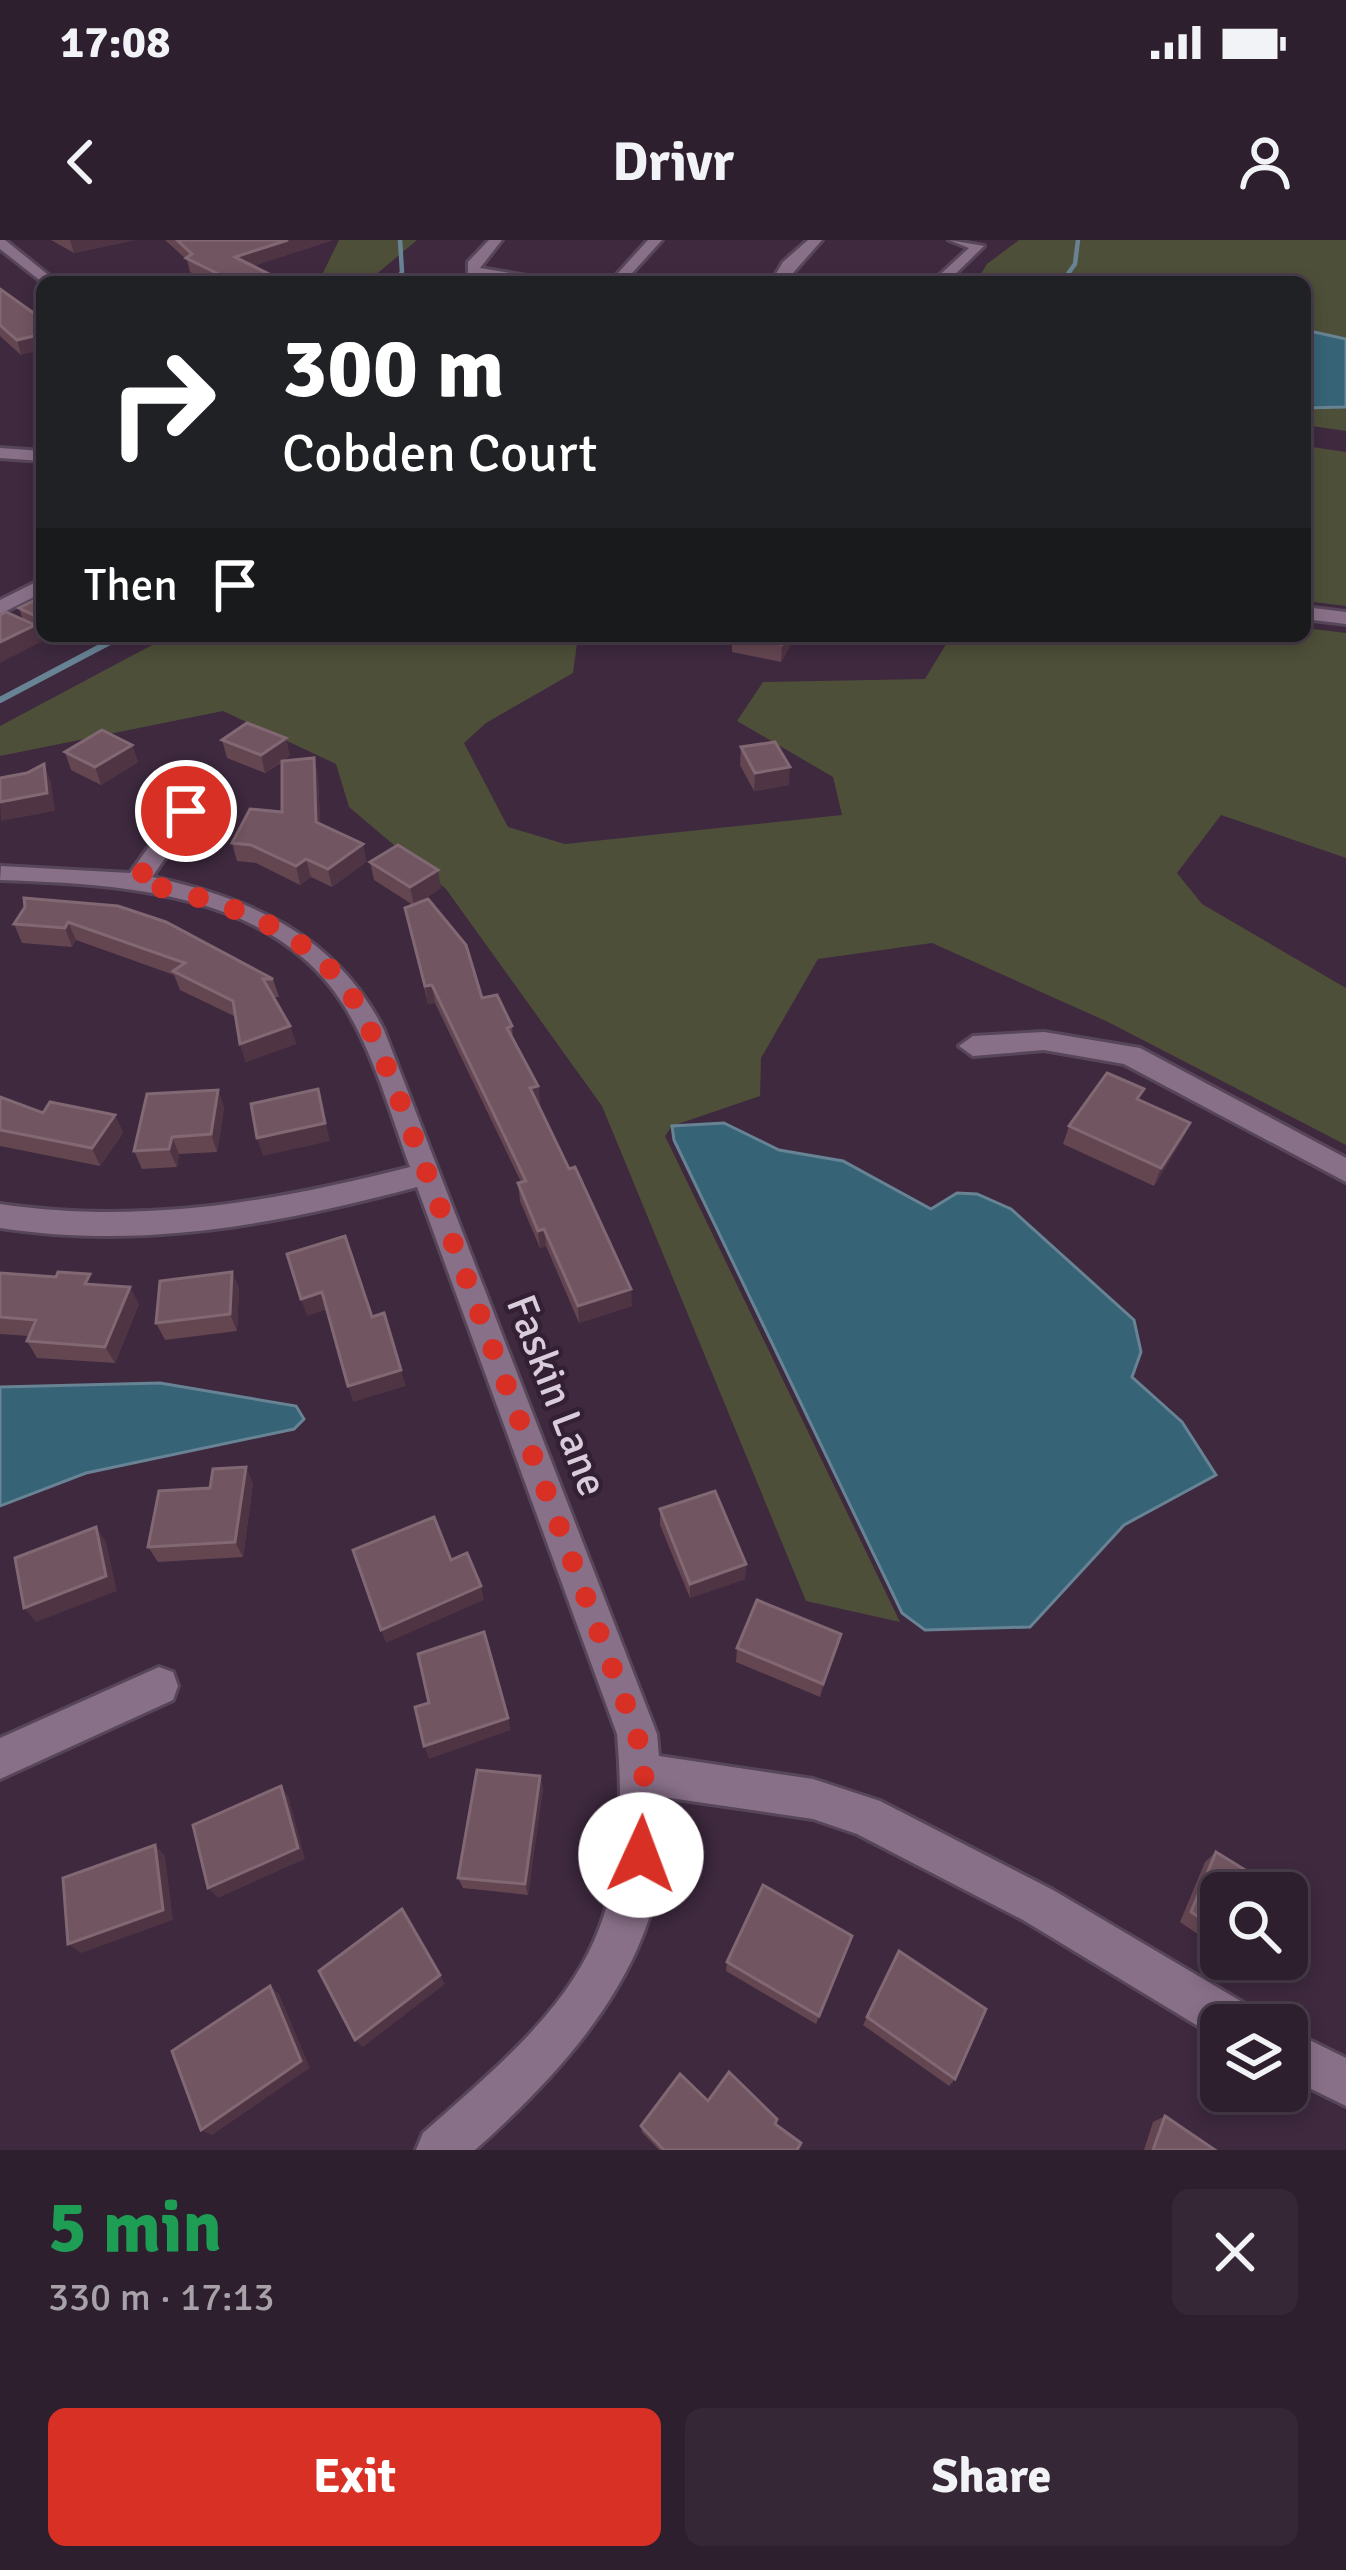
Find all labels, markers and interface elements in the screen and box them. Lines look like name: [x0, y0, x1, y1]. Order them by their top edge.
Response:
text: 17:08: [60, 15, 170, 70]
icon: back: [48, 129, 114, 195]
text: Drivr: [612, 129, 734, 196]
icon: person: [1232, 129, 1298, 195]
text: 300 m: [282, 317, 504, 421]
icon: right: [84, 324, 240, 480]
text: Cobden Court: [282, 420, 597, 487]
icon: arrive: [202, 552, 268, 618]
text: Then: [84, 558, 178, 613]
pin: [135, 760, 237, 862]
icon: arrive: [153, 778, 219, 844]
street label: Faskin Lane: [495, 1288, 618, 1503]
position arrow: [578, 1792, 704, 1918]
map controls: [1200, 1872, 1308, 2112]
button: search: [1200, 1872, 1308, 1980]
button: layers: [1200, 2004, 1308, 2112]
text: 5 min: [48, 2183, 222, 2272]
button: close: [1172, 2189, 1298, 2315]
text: 330 m · 17:13: [48, 2273, 275, 2321]
button: Exit: [48, 2408, 661, 2546]
button: Share: [685, 2408, 1298, 2546]

